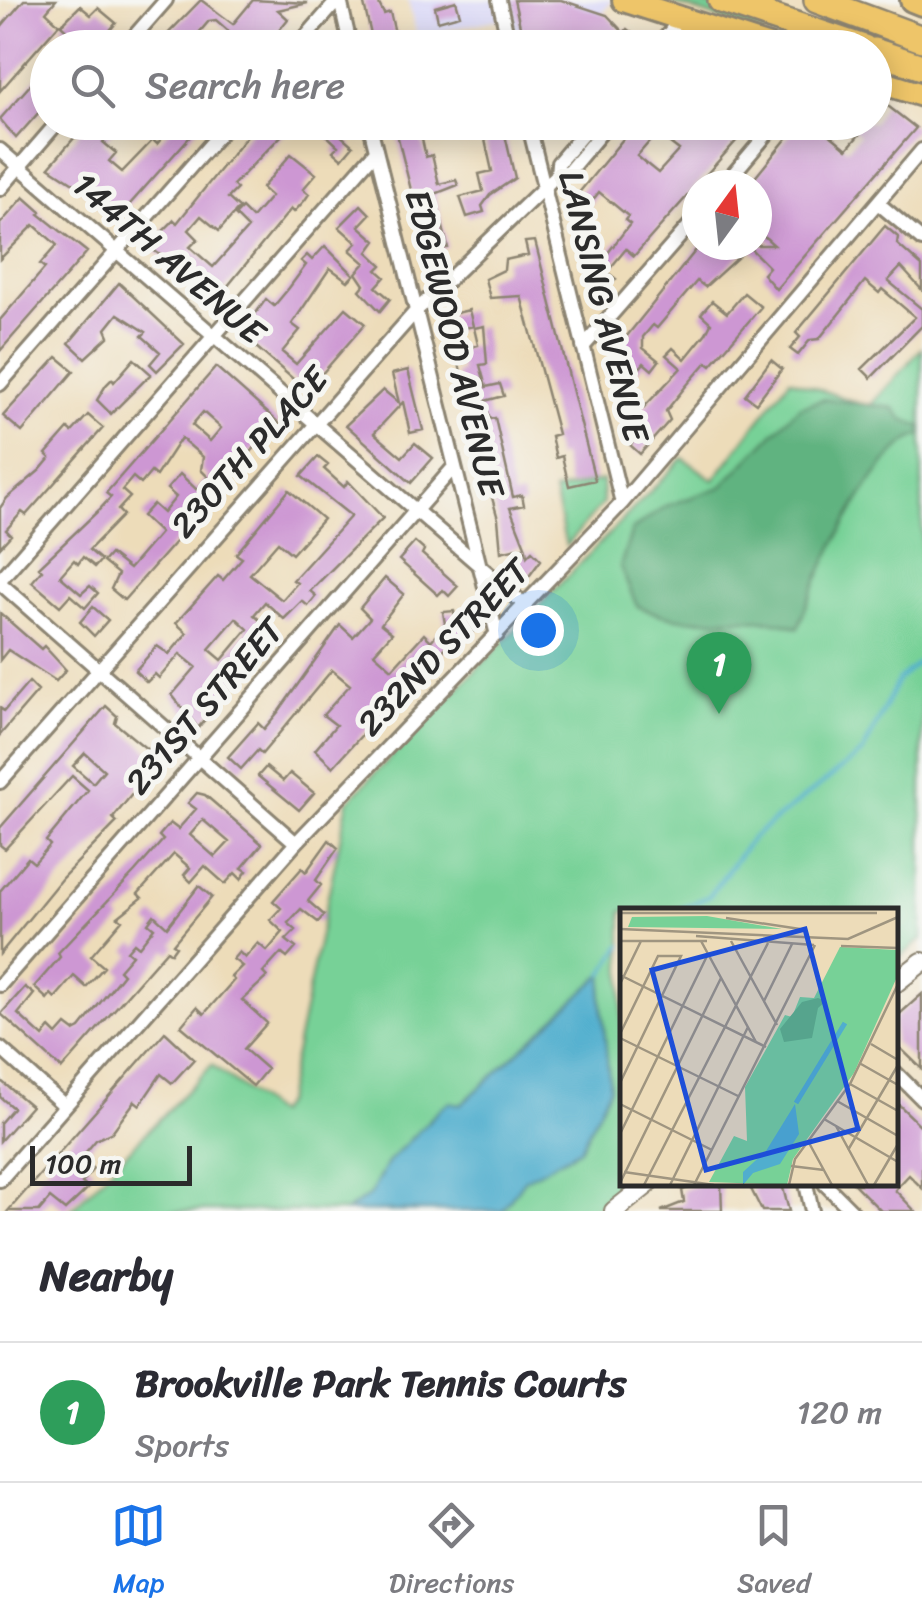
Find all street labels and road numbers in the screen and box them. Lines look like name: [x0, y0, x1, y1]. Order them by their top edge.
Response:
street label: 144TH AVENUE: [58, 155, 282, 362]
street label: LANSING AVENUE: [540, 164, 668, 451]
street label: EDGEWOOD AVENUE: [387, 183, 524, 506]
street label: 230TH PLACE: [154, 349, 346, 553]
street label: 232ND STREET: [341, 542, 546, 751]
street label: 231ST STREET: [109, 602, 301, 809]

